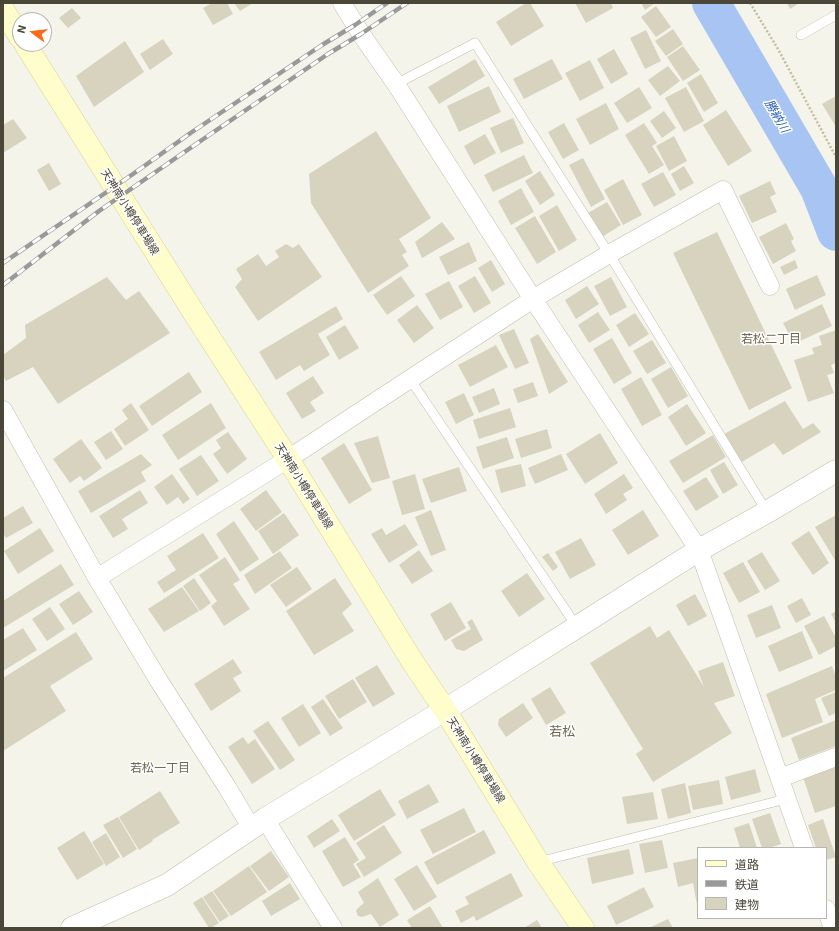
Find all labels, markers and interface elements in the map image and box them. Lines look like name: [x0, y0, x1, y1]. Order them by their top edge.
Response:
north arrow: [12, 12, 52, 52]
text: N: [14, 24, 28, 35]
water label: 勝納川: [762, 97, 792, 135]
street label: 天神南小樽停車場線: [98, 167, 162, 257]
district label: 若松二丁目: [741, 332, 801, 346]
street label: 天神南小樽停車場線: [272, 441, 336, 531]
street label: 天神南小樽停車場線: [444, 715, 508, 805]
district label: 若松: [549, 724, 575, 740]
district label: 若松一丁目: [130, 761, 190, 775]
legend: [697, 847, 827, 919]
text: 道路: [735, 857, 759, 871]
text: 鉄道: [735, 877, 759, 891]
text: 建物: [735, 897, 759, 911]

